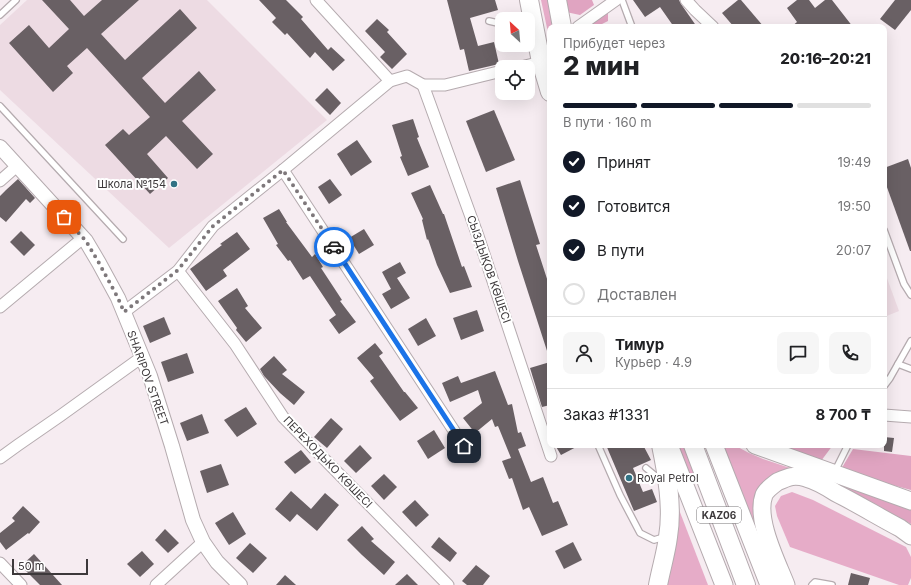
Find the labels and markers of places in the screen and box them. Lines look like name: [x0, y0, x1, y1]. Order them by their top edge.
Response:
place label: Школа №154: [97, 177, 166, 191]
marker: Школа №154: [169, 179, 179, 189]
pin: [47, 200, 81, 234]
pin: [447, 429, 481, 463]
place label: Royal Petrol: [637, 471, 699, 485]
marker: Royal Petrol: [624, 473, 634, 483]

